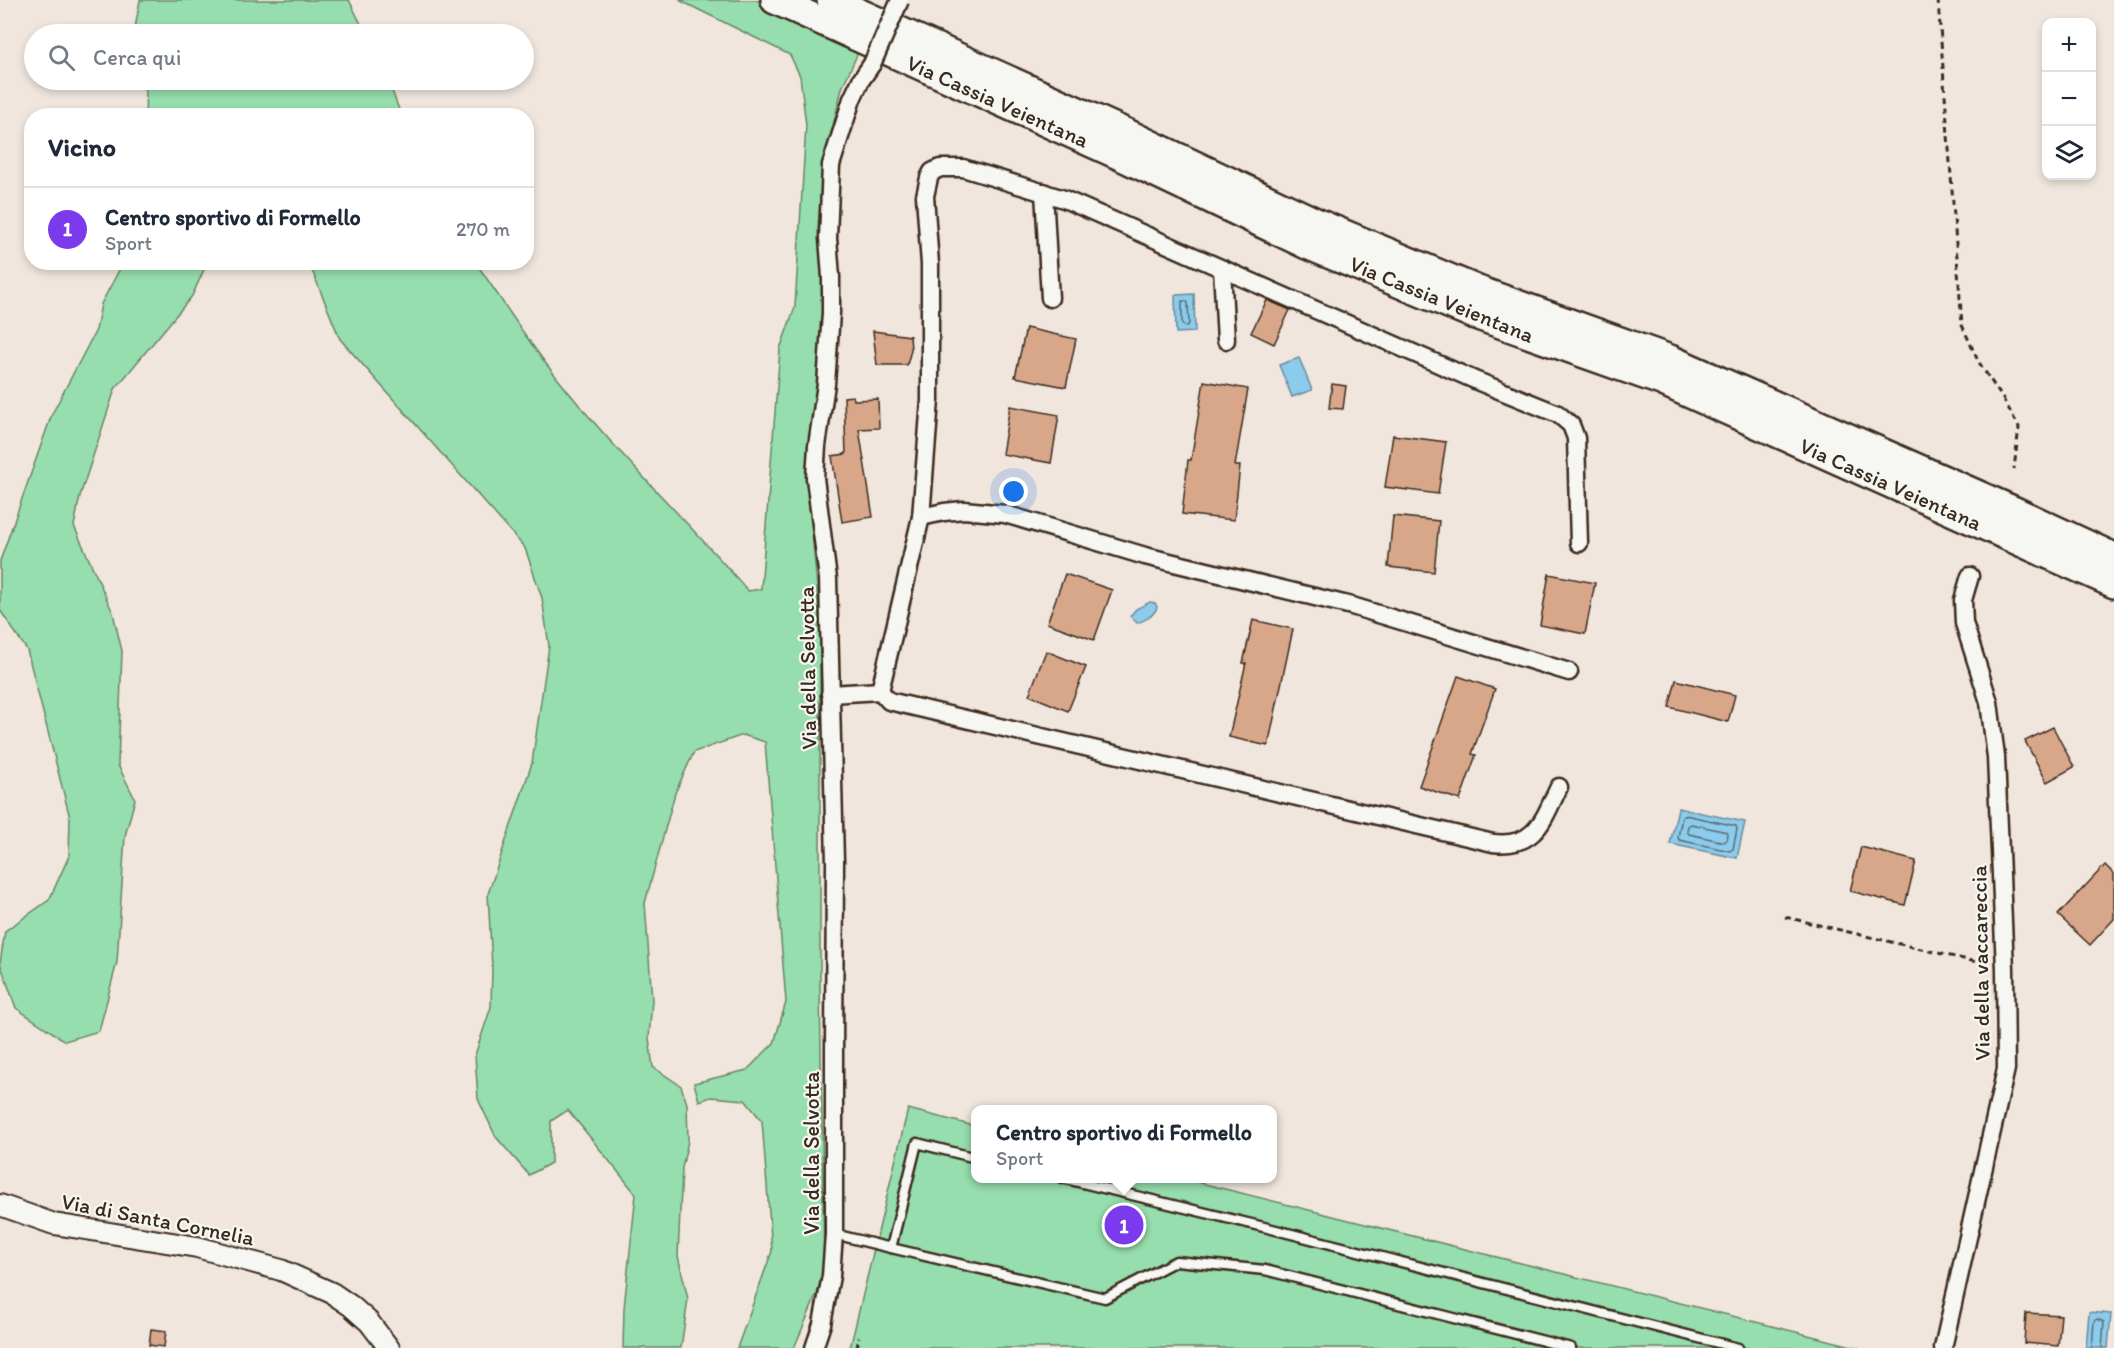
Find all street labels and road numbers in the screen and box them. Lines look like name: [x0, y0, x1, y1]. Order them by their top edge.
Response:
street label: Via Cassia Veientana: [903, 49, 1094, 154]
street label: Via Cassia Veientana: [1346, 250, 1538, 349]
street label: Via Cassia Veientana: [1796, 432, 1987, 537]
street label: Via della Selvotta: [793, 585, 822, 750]
street label: Via della vaccareccia: [1965, 865, 1996, 1061]
street label: Via della Selvotta: [798, 1071, 825, 1235]
street label: Via di Santa Cornelia: [59, 1188, 257, 1252]

